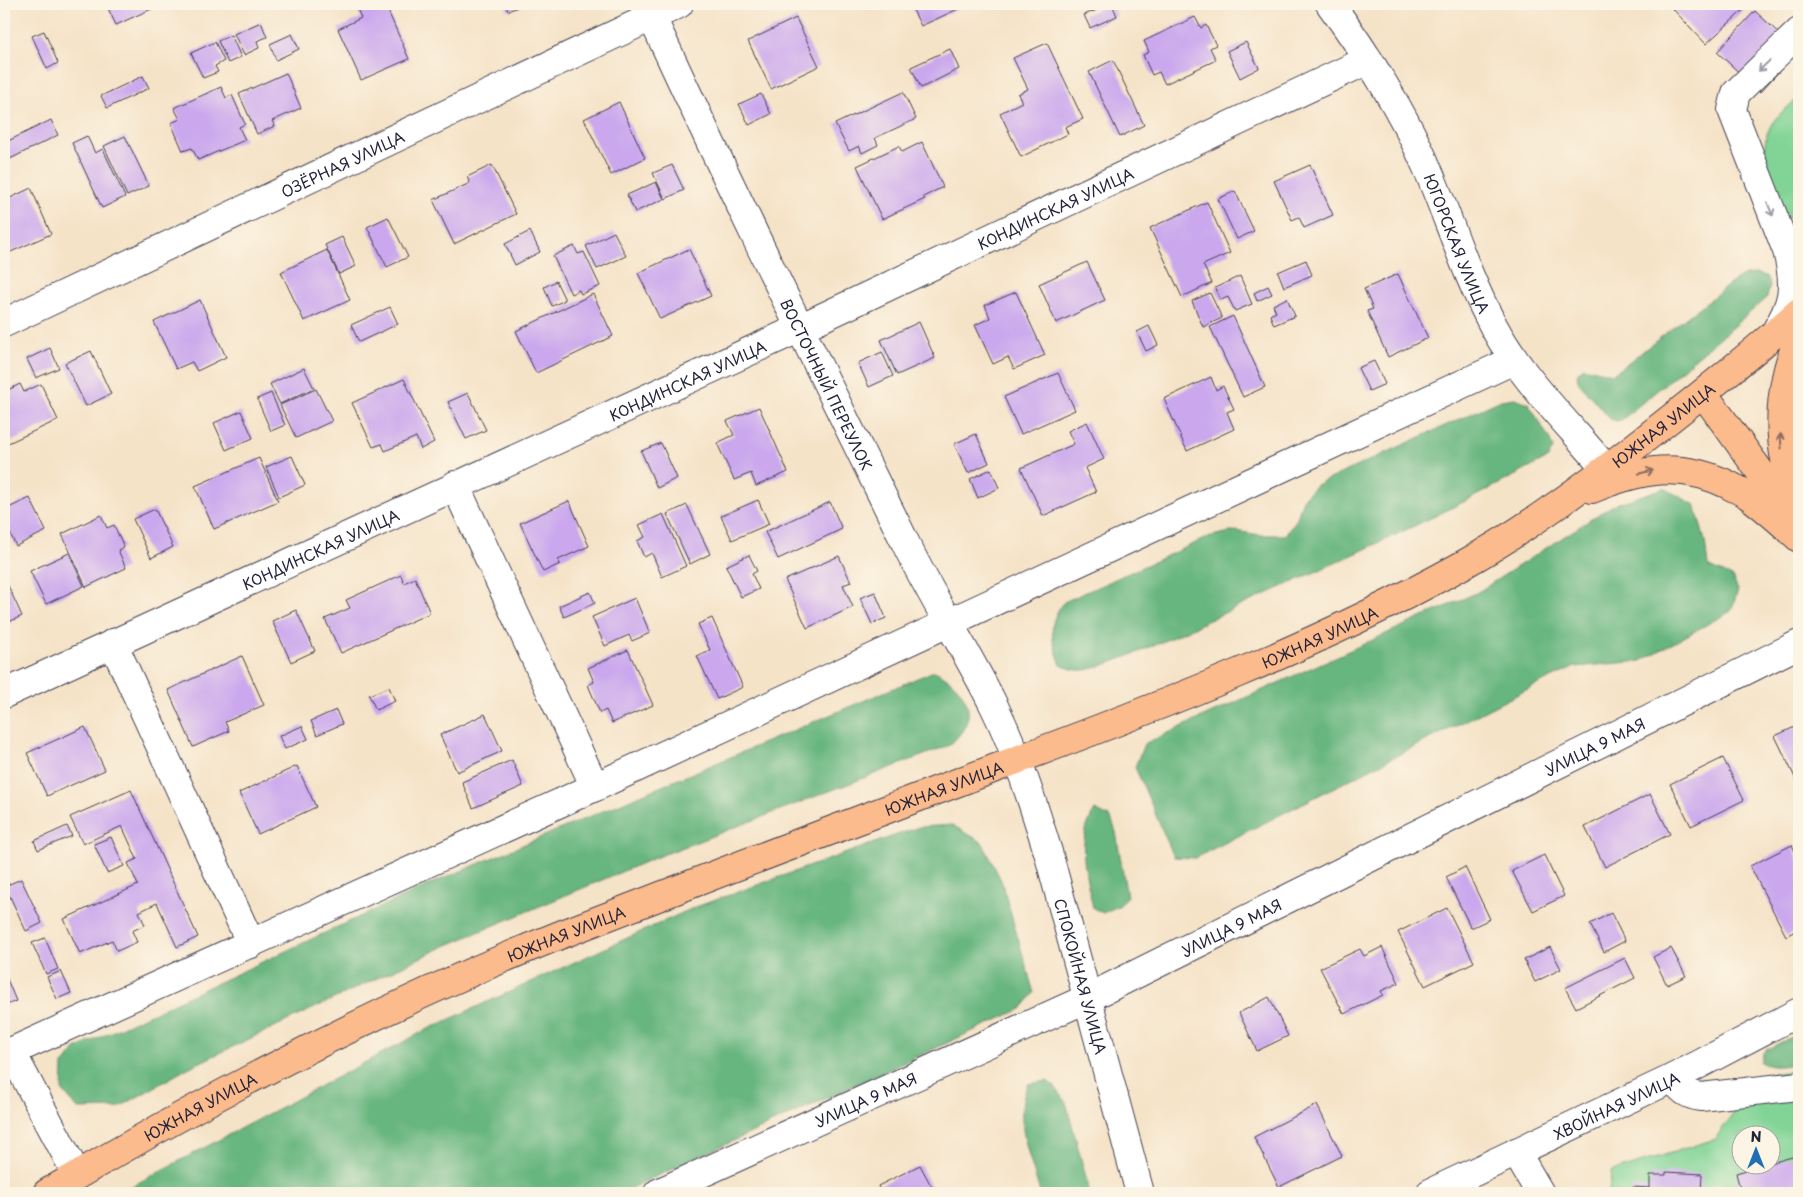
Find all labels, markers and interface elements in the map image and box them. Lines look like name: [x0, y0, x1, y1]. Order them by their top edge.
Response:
one-way arrow: [1758, 60, 1770, 72]
street label: ОЗЁРНАЯ УЛИЦА: [277, 124, 408, 202]
street label: КОНДИНСКАЯ УЛИЦА: [973, 161, 1137, 255]
street label: ЮГОРСКАЯ УЛИЦА: [1419, 170, 1496, 317]
one-way arrow: [1766, 201, 1775, 216]
street label: ВОСТОЧНЫЙ ПЕРЕУЛОК: [776, 294, 879, 474]
street label: КОНДИНСКАЯ УЛИЦА: [605, 334, 770, 426]
street label: ЮЖНАЯ УЛИЦА: [1607, 377, 1719, 472]
one-way arrow: [1777, 433, 1786, 449]
one-way arrow: [1638, 467, 1654, 476]
street label: КОНДИНСКАЯ УЛИЦА: [238, 503, 403, 595]
street label: ЮЖНАЯ УЛИЦА: [1258, 600, 1381, 673]
street label: УЛИЦА 9 МАЯ: [1540, 711, 1649, 781]
street label: ЮЖНАЯ УЛИЦА: [881, 755, 1006, 820]
street label: УЛИЦА 9 МАЯ: [1177, 892, 1285, 961]
street label: СПОКОЙНАЯ УЛИЦА: [1049, 895, 1113, 1057]
street label: ЮЖНАЯ УЛИЦА: [503, 899, 628, 967]
street label: ХВОЙНАЯ УЛИЦА: [1549, 1065, 1683, 1145]
street label: ЮЖНАЯ УЛИЦА: [140, 1066, 260, 1146]
street label: УЛИЦА 9 МАЯ: [811, 1066, 920, 1132]
north arrow: [1730, 1124, 1780, 1174]
text: N: [1750, 1126, 1762, 1147]

